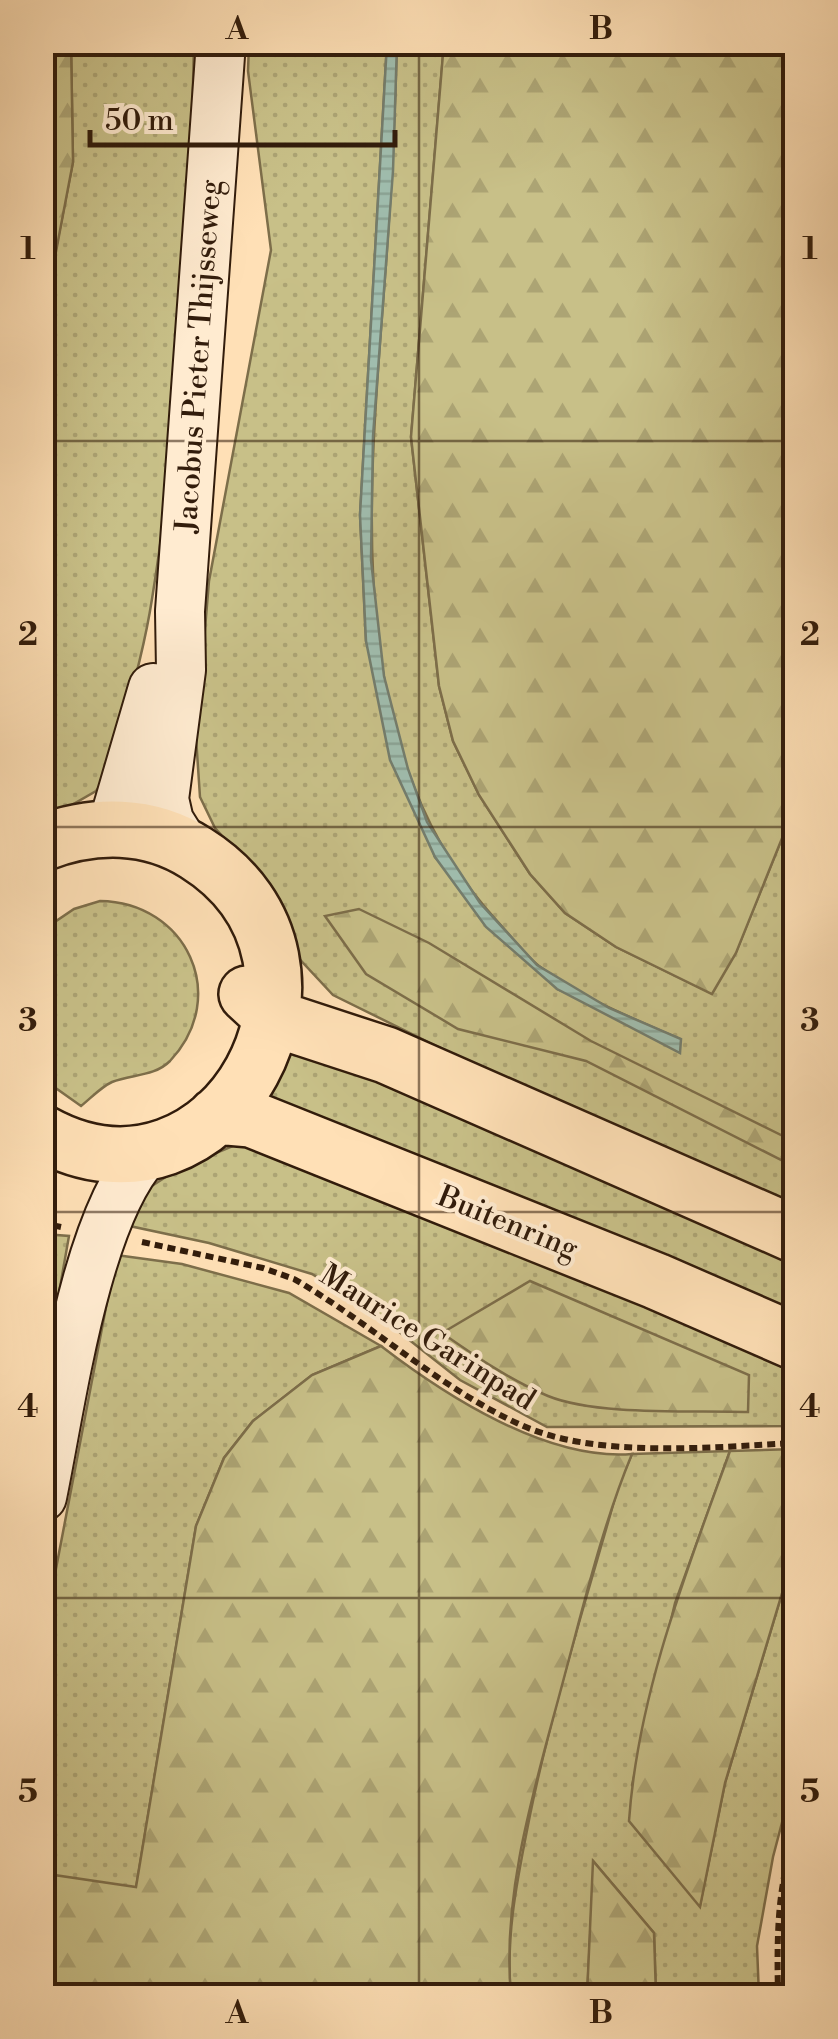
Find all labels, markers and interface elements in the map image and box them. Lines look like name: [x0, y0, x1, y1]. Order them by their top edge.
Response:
text: A: [225, 9, 250, 49]
text: B: [589, 9, 613, 49]
scale bar: [90, 85, 395, 147]
text: 50 m: [105, 102, 174, 140]
street label: Jacobus Pieter Thijsseweg: [168, 178, 230, 535]
text: 1: [20, 229, 36, 269]
text: 1: [802, 229, 818, 269]
text: 2: [18, 615, 38, 655]
text: 2: [800, 615, 820, 655]
text: 3: [18, 1001, 38, 1041]
text: 3: [800, 1001, 820, 1041]
street label: Buitenring: [431, 1177, 584, 1268]
street label: Maurice Garinpad: [313, 1256, 542, 1419]
text: 4: [17, 1387, 39, 1427]
text: 4: [799, 1387, 821, 1427]
text: 5: [18, 1772, 38, 1812]
text: 5: [800, 1772, 820, 1812]
text: A: [225, 1993, 250, 2033]
text: B: [589, 1993, 613, 2033]

